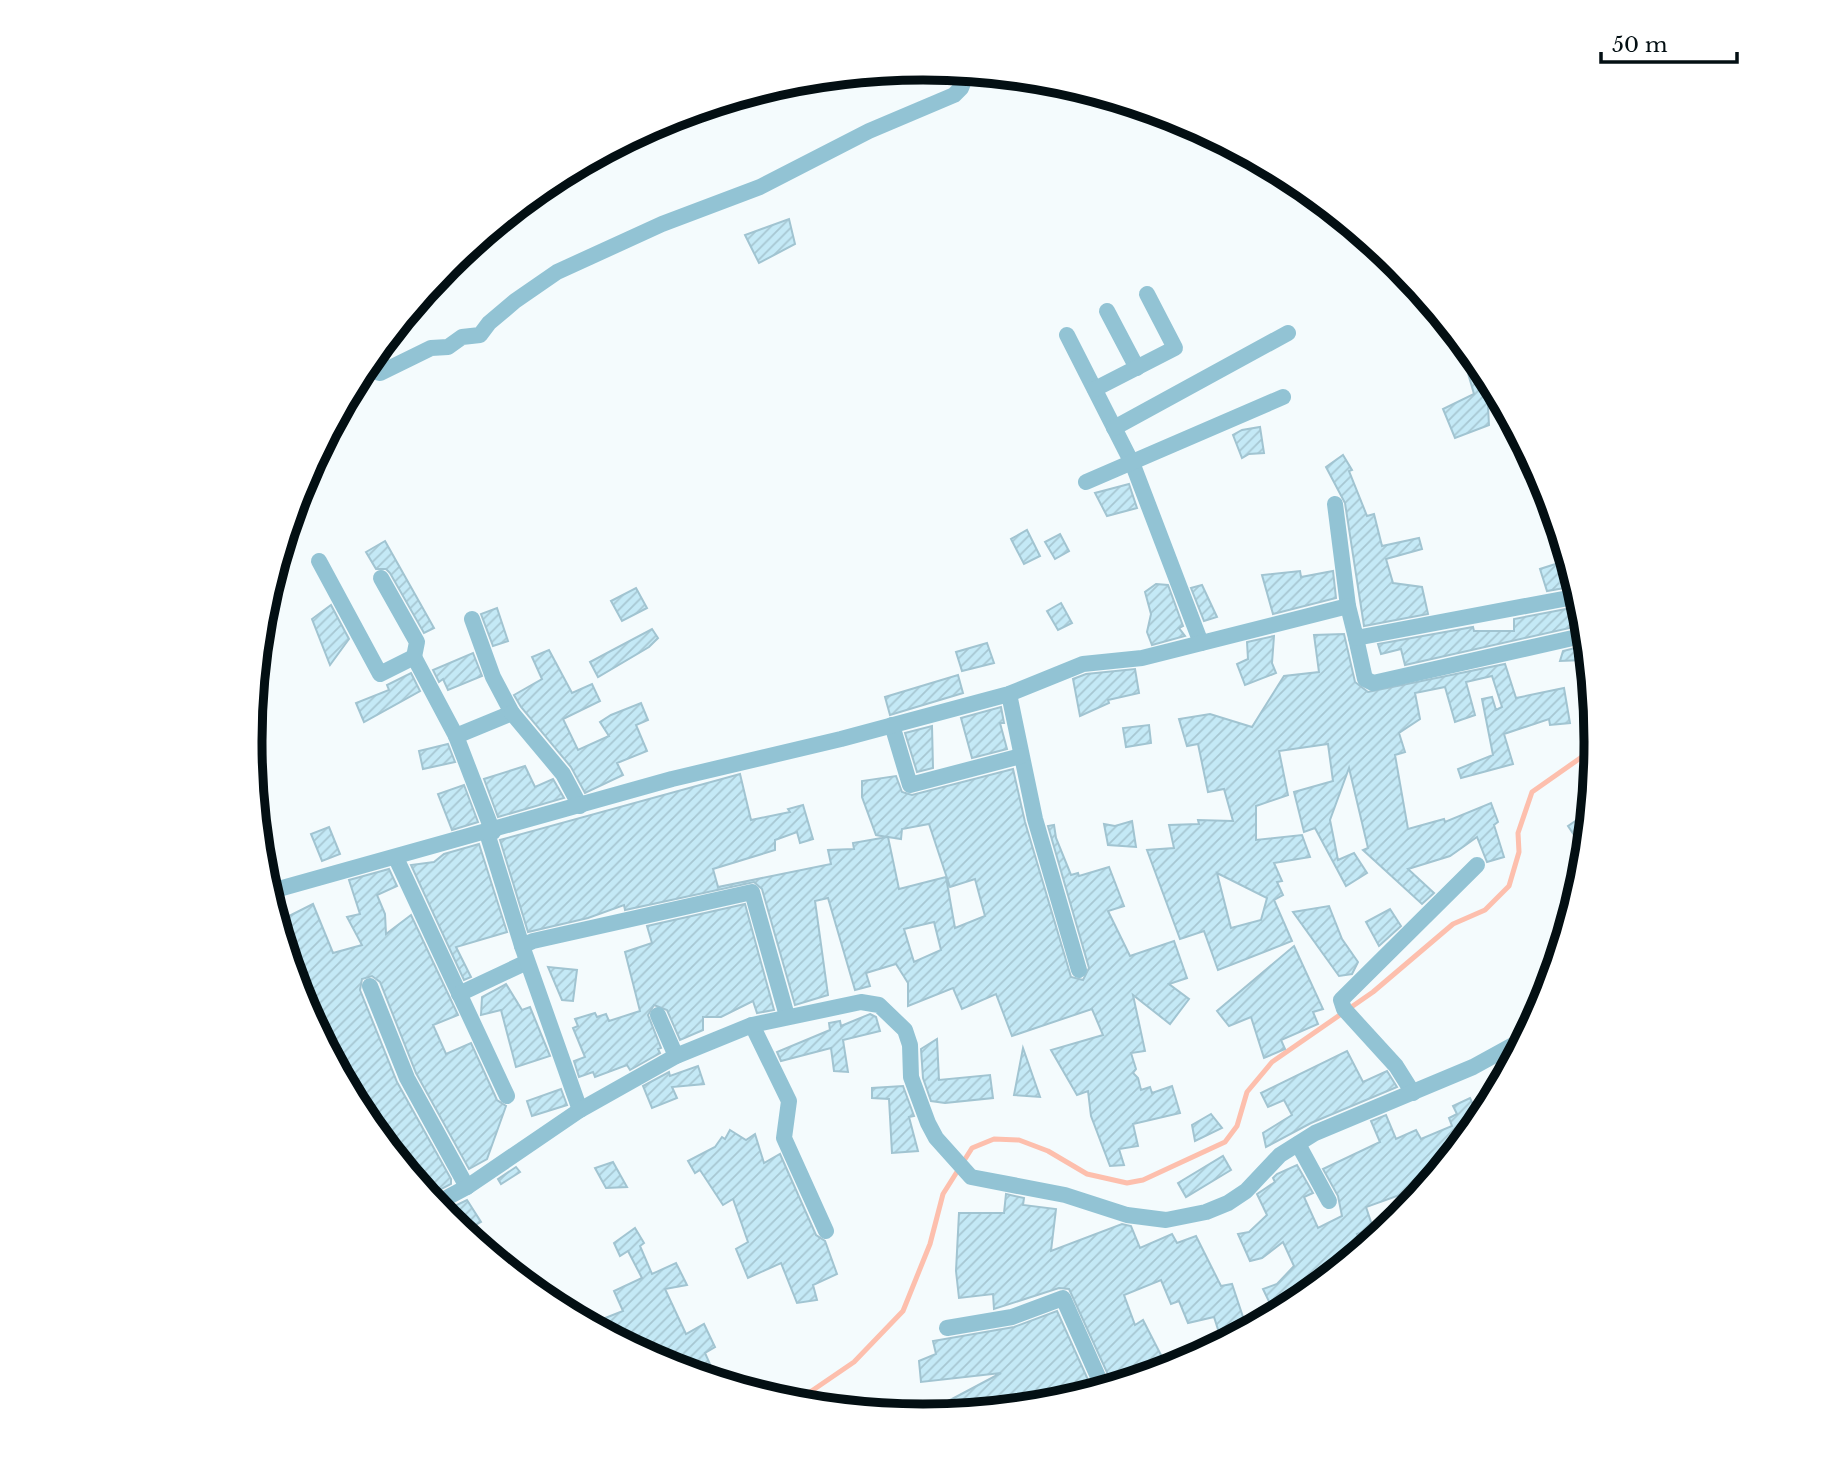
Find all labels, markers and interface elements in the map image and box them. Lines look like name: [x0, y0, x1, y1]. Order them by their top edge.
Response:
scale bar: [1601, 21, 1738, 65]
text: 50 m: [1612, 32, 1668, 58]

